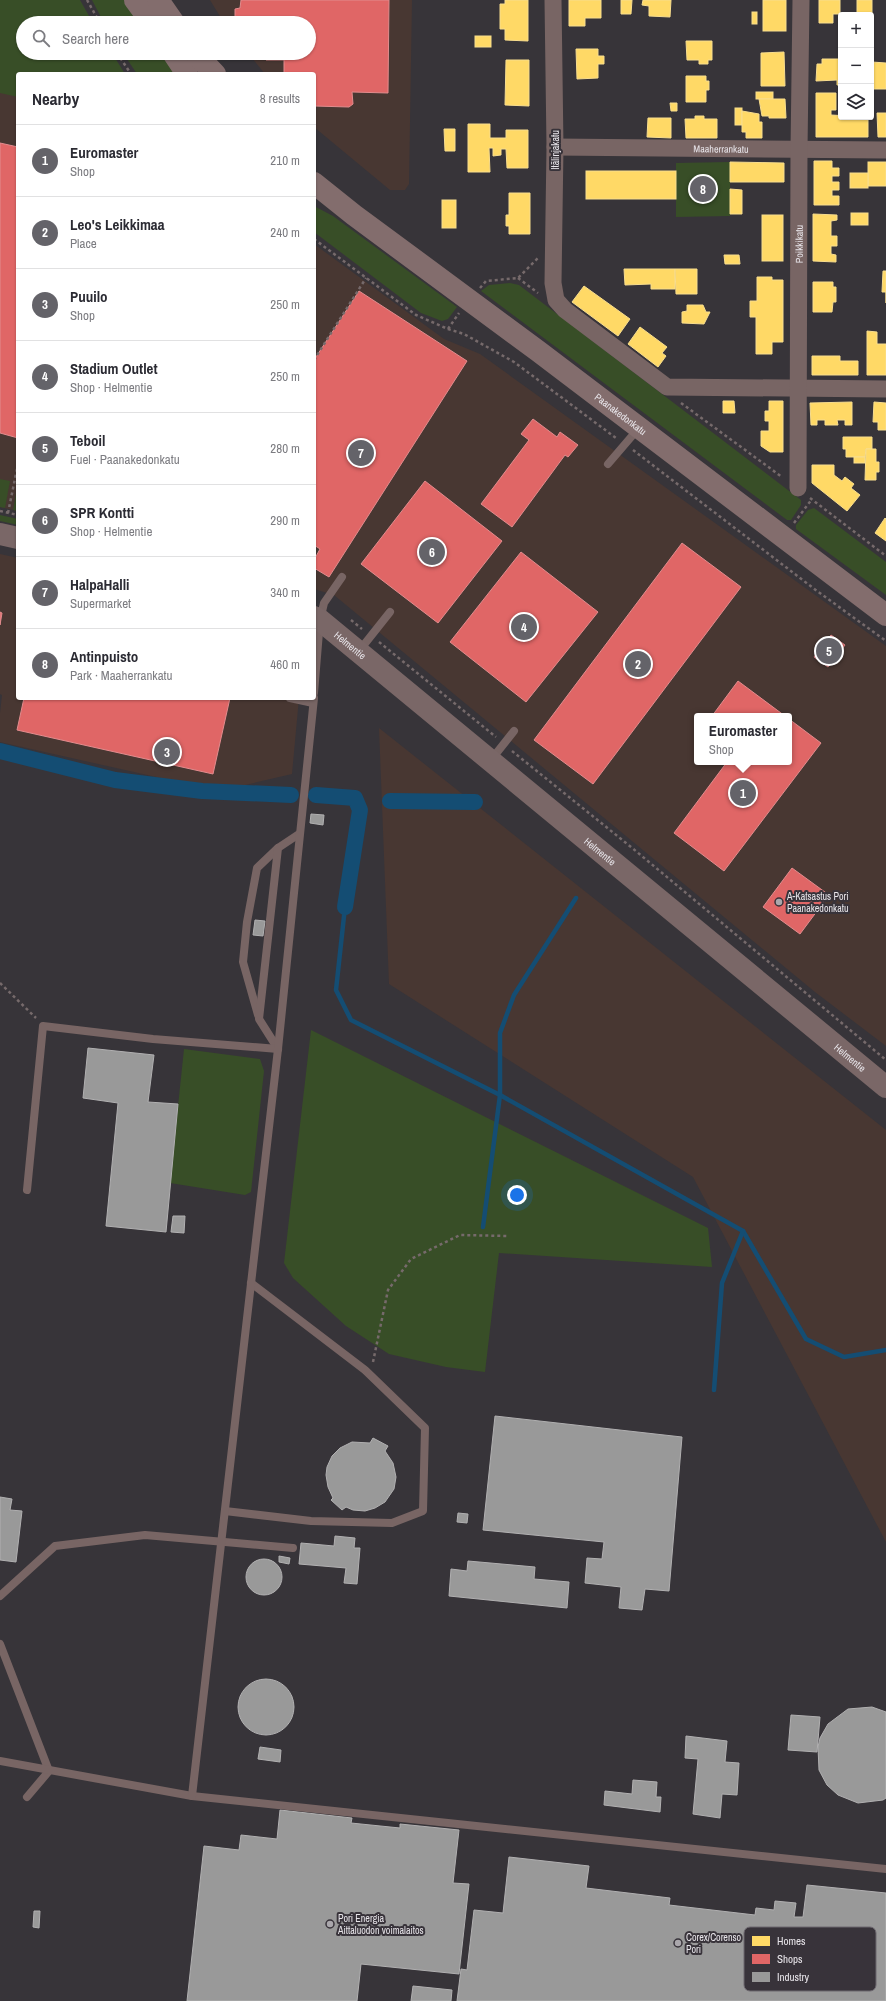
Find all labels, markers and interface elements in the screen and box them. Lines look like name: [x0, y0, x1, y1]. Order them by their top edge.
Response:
map controls: [838, 12, 874, 120]
button: +: [838, 12, 874, 48]
search box: [16, 16, 316, 60]
icon: search: [30, 27, 52, 49]
text: Search here: [62, 28, 129, 49]
button: −: [838, 48, 874, 84]
button: layers: [838, 84, 874, 120]
text: Nearby: [32, 87, 79, 110]
text: 8 results: [260, 90, 300, 107]
street label: Itälinjakatu: [549, 130, 562, 170]
text: Euromaster: [70, 142, 138, 163]
street label: Maaherrankatu: [693, 142, 749, 155]
text: 1: [42, 152, 48, 169]
text: 210 m: [270, 152, 300, 169]
text: Shop: [70, 163, 95, 180]
pin: 8: [690, 174, 716, 204]
text: Leo's Leikkimaa: [70, 214, 165, 235]
text: 2: [42, 224, 48, 241]
text: 240 m: [270, 224, 300, 241]
street label: Poikkikatu: [792, 225, 805, 263]
text: Place: [70, 235, 97, 252]
text: Puuilo: [70, 286, 108, 307]
text: 3: [42, 296, 48, 313]
text: 250 m: [270, 296, 300, 313]
text: Shop: [70, 307, 95, 324]
text: Stadium Outlet: [70, 358, 157, 379]
text: 4: [42, 368, 48, 385]
text: 250 m: [270, 368, 300, 385]
text: Shop · Helmentie: [70, 379, 152, 396]
street label: Paanakedonkatu: [592, 390, 649, 438]
text: Teboil: [70, 430, 105, 451]
pin: 7: [348, 438, 374, 468]
text: 5: [42, 440, 48, 457]
text: 280 m: [270, 440, 300, 457]
text: Fuel · Paanakedonkatu: [70, 451, 180, 468]
text: SPR Kontti: [70, 502, 134, 523]
text: 6: [42, 512, 48, 529]
text: 290 m: [270, 512, 300, 529]
text: Shop · Helmentie: [70, 523, 152, 540]
pin: 6: [419, 537, 445, 567]
text: HalpaHalli: [70, 574, 129, 595]
text: 7: [42, 584, 48, 601]
text: 340 m: [270, 584, 300, 601]
text: Supermarket: [70, 595, 131, 612]
pin: 4: [511, 612, 537, 642]
street label: Helmentie: [332, 628, 369, 662]
pin: 5: [816, 636, 842, 666]
text: Antinpuisto: [70, 646, 138, 667]
pin: 2: [625, 649, 651, 679]
text: 8: [42, 656, 48, 673]
text: 460 m: [270, 656, 300, 673]
text: Park · Maaherrankatu: [70, 667, 173, 684]
popup: [694, 713, 792, 765]
text: Euromaster: [709, 720, 777, 741]
pin: 3: [154, 737, 180, 767]
text: Shop: [709, 741, 734, 758]
pin: 1: [730, 778, 756, 808]
street label: Helmentie: [582, 834, 619, 868]
place label: A-Katsastus Pori Paanakedonkatu: [786, 890, 849, 915]
marker: A-Katsastus Pori Paanakedonkatu: [774, 897, 784, 907]
street label: Helmentie: [832, 1040, 869, 1075]
your location: [507, 1185, 527, 1205]
place label: Pori Energia Aittaluodon voimalaitos: [337, 1912, 424, 1937]
marker: Pori Energia Aittaluodon voimalaitos: [325, 1919, 335, 1929]
legend: [744, 1927, 876, 1991]
place label: Corex/Corenso Pori: [686, 1931, 742, 1956]
text: Homes: [777, 1934, 806, 1948]
marker: Corex/Corenso Pori: [673, 1938, 683, 1948]
text: Shops: [777, 1952, 803, 1966]
text: Industry: [777, 1970, 810, 1984]

